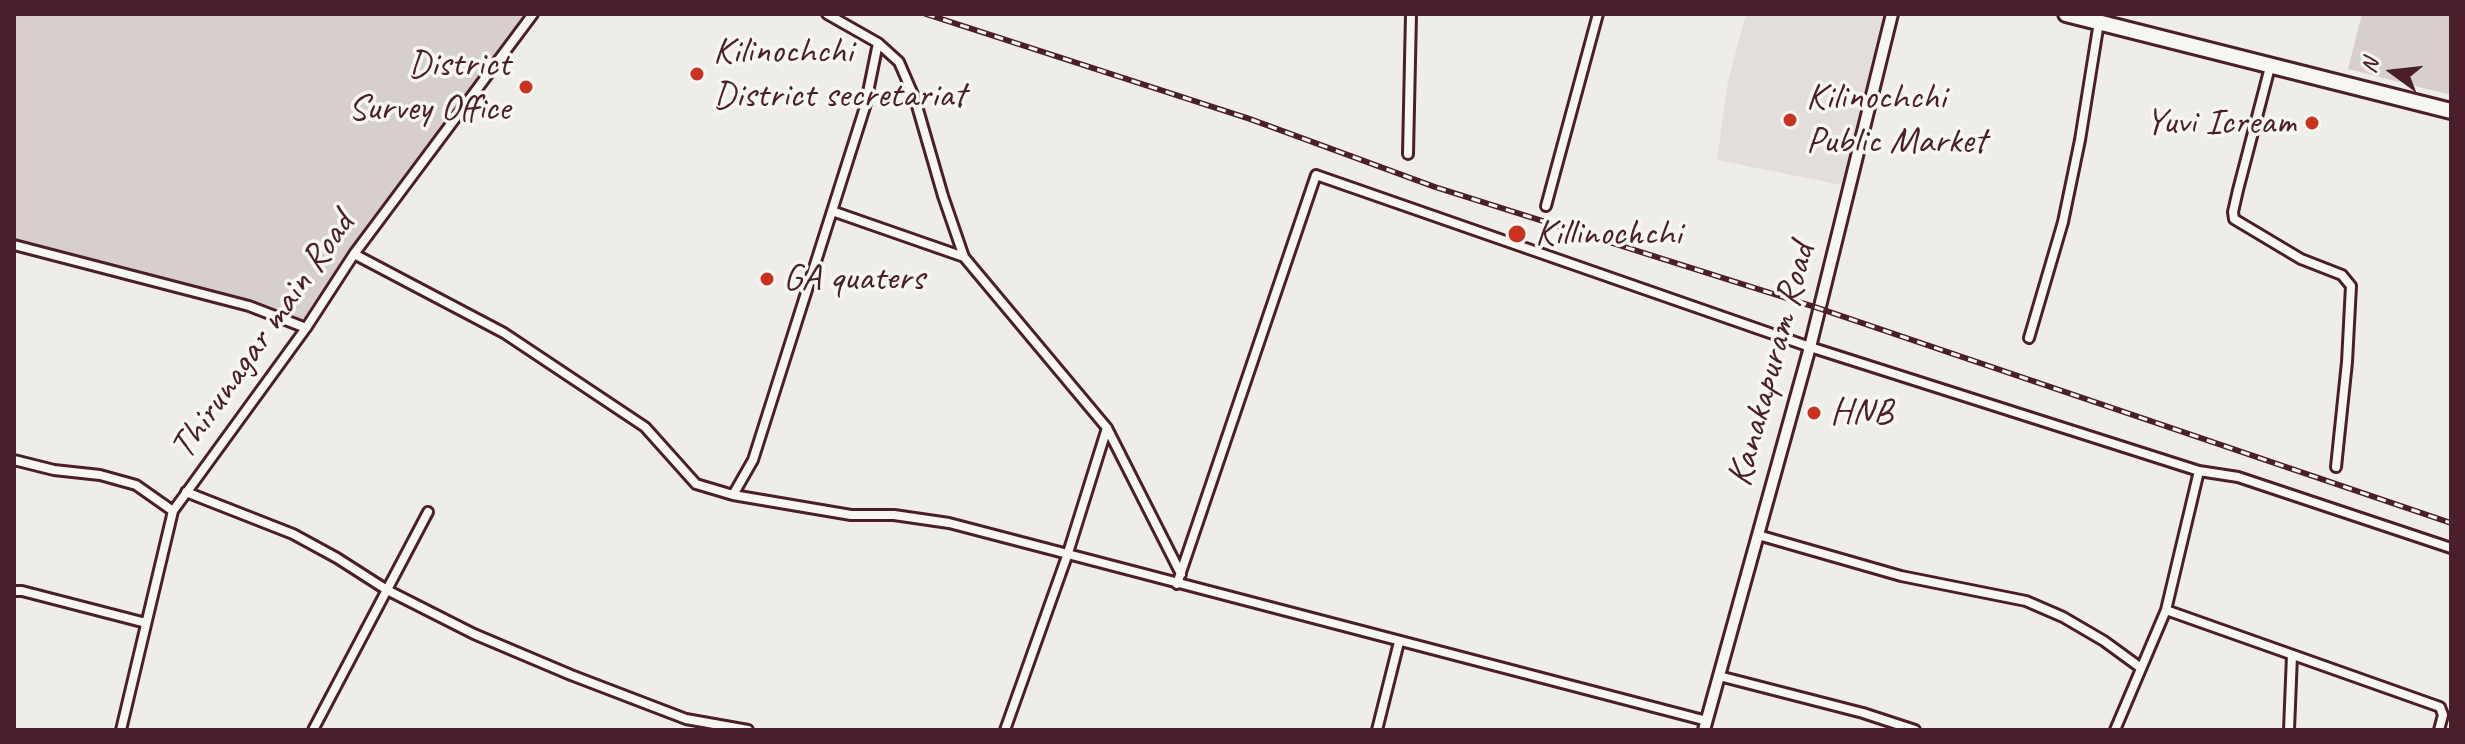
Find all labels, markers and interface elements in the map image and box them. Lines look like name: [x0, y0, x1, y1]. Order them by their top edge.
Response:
place label: Kilinochchi District secretariat: [713, 29, 966, 118]
north arrow: [2353, 32, 2433, 112]
place label: District Survey Office: [348, 42, 510, 132]
text: N: [2355, 56, 2385, 76]
marker: Kilinochchi District secretariat: [688, 65, 706, 83]
place label: Kilinochchi Public Market: [1806, 75, 1986, 164]
marker: District Survey Office: [517, 78, 535, 96]
place label: Yuvi Icream: [2145, 100, 2296, 146]
marker: Kilinochchi Public Market: [1781, 111, 1799, 129]
marker: Yuvi Icream: [2303, 114, 2321, 132]
street label: Thirunagar main Road: [161, 204, 365, 468]
place label: Killinochchi: [1535, 211, 1682, 257]
marker: Killinochchi: [1506, 223, 1528, 245]
street label: Kanakapuram Road: [1718, 239, 1826, 491]
place label: GA quaters: [783, 256, 924, 302]
marker: GA quaters: [758, 270, 776, 288]
place label: HNB: [1830, 390, 1892, 436]
marker: HNB: [1805, 404, 1823, 422]

